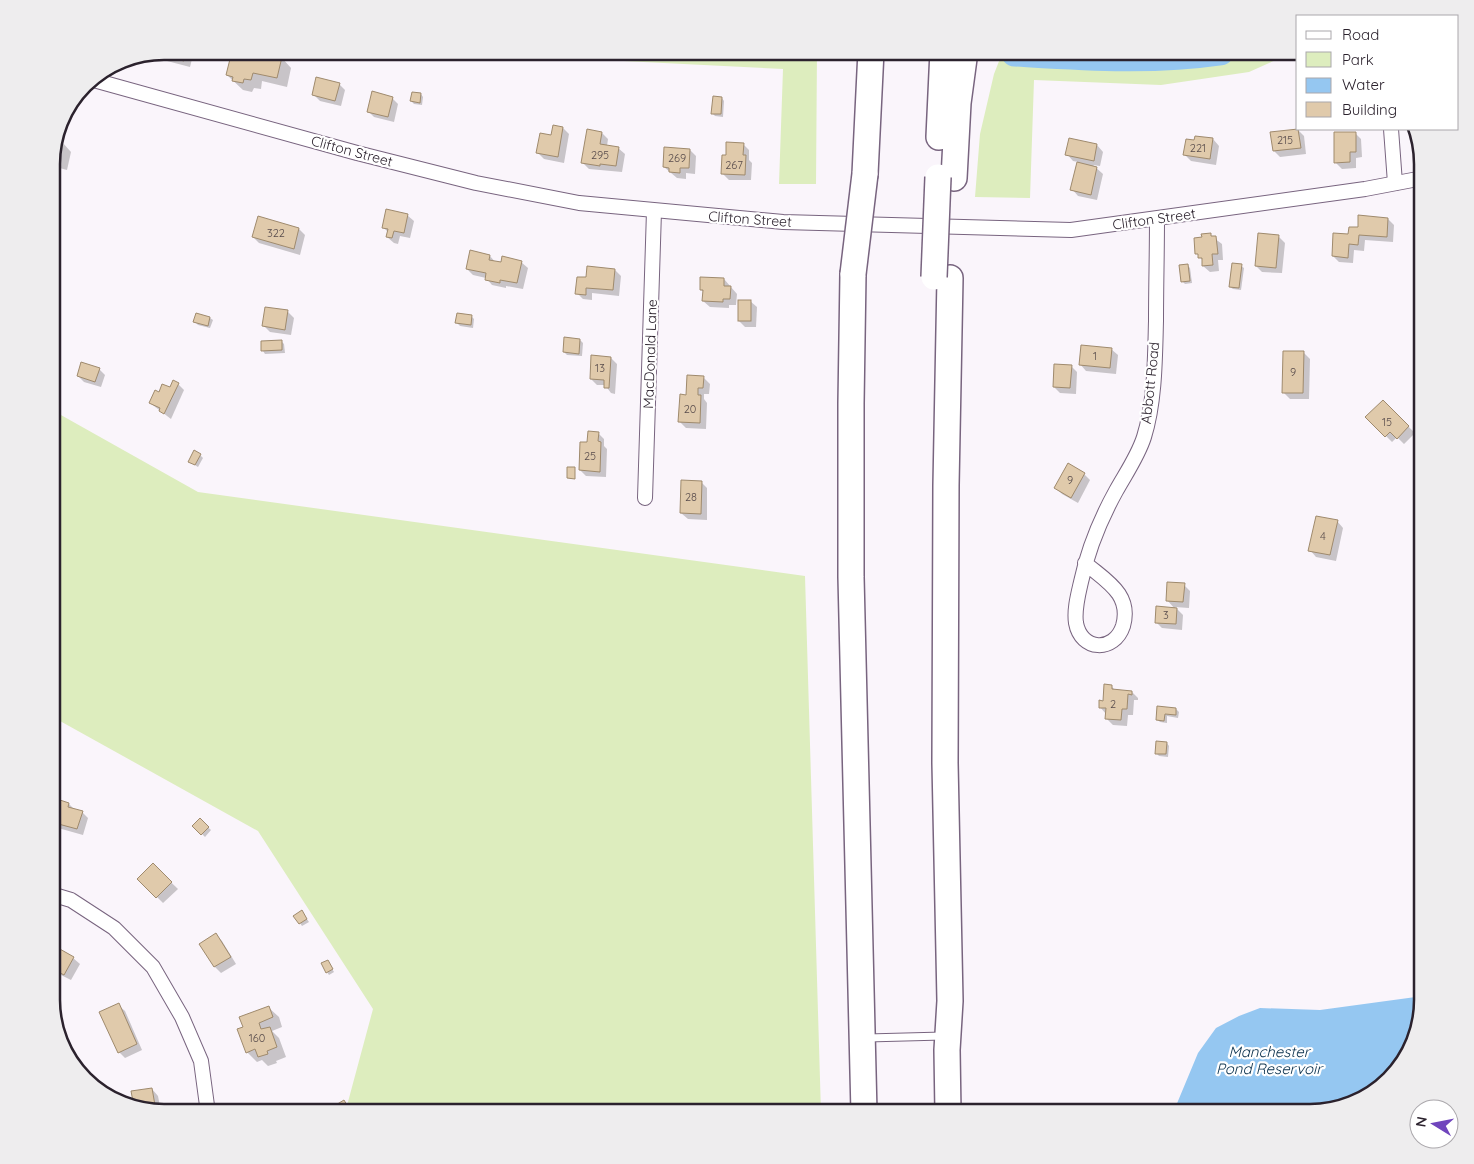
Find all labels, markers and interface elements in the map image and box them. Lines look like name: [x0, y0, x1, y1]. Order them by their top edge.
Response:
legend: [1296, 15, 1459, 130]
text: Road: [1342, 25, 1379, 44]
text: Park: [1342, 50, 1374, 69]
text: Water: [1342, 75, 1385, 94]
text: Building: [1342, 100, 1397, 119]
street label: Clifton Street: [309, 131, 395, 171]
house number: 215: [1277, 133, 1293, 147]
house number: 221: [1190, 141, 1206, 155]
house number: 295: [591, 148, 609, 162]
house number: 269: [668, 151, 686, 165]
house number: 267: [725, 158, 743, 172]
street label: Clifton Street: [1111, 204, 1197, 234]
street label: Clifton Street: [708, 207, 793, 231]
house number: 322: [267, 226, 285, 240]
street label: MacDonald Lane: [639, 299, 661, 409]
street label: Abbott Road: [1137, 341, 1163, 425]
house number: 1: [1093, 349, 1097, 363]
house number: 13: [595, 361, 605, 375]
house number: 9: [1290, 365, 1296, 379]
house number: 20: [684, 402, 696, 416]
house number: 15: [1382, 415, 1392, 429]
house number: 25: [584, 449, 596, 463]
house number: 9: [1067, 473, 1073, 487]
house number: 28: [685, 490, 697, 504]
house number: 4: [1320, 529, 1326, 543]
house number: 3: [1163, 608, 1169, 622]
house number: 2: [1110, 697, 1116, 711]
house number: 160: [249, 1031, 265, 1045]
water label: Manchester Pond Reservoir: [1216, 1042, 1324, 1078]
north arrow: [1409, 1099, 1459, 1149]
text: N: [1411, 1115, 1431, 1128]

